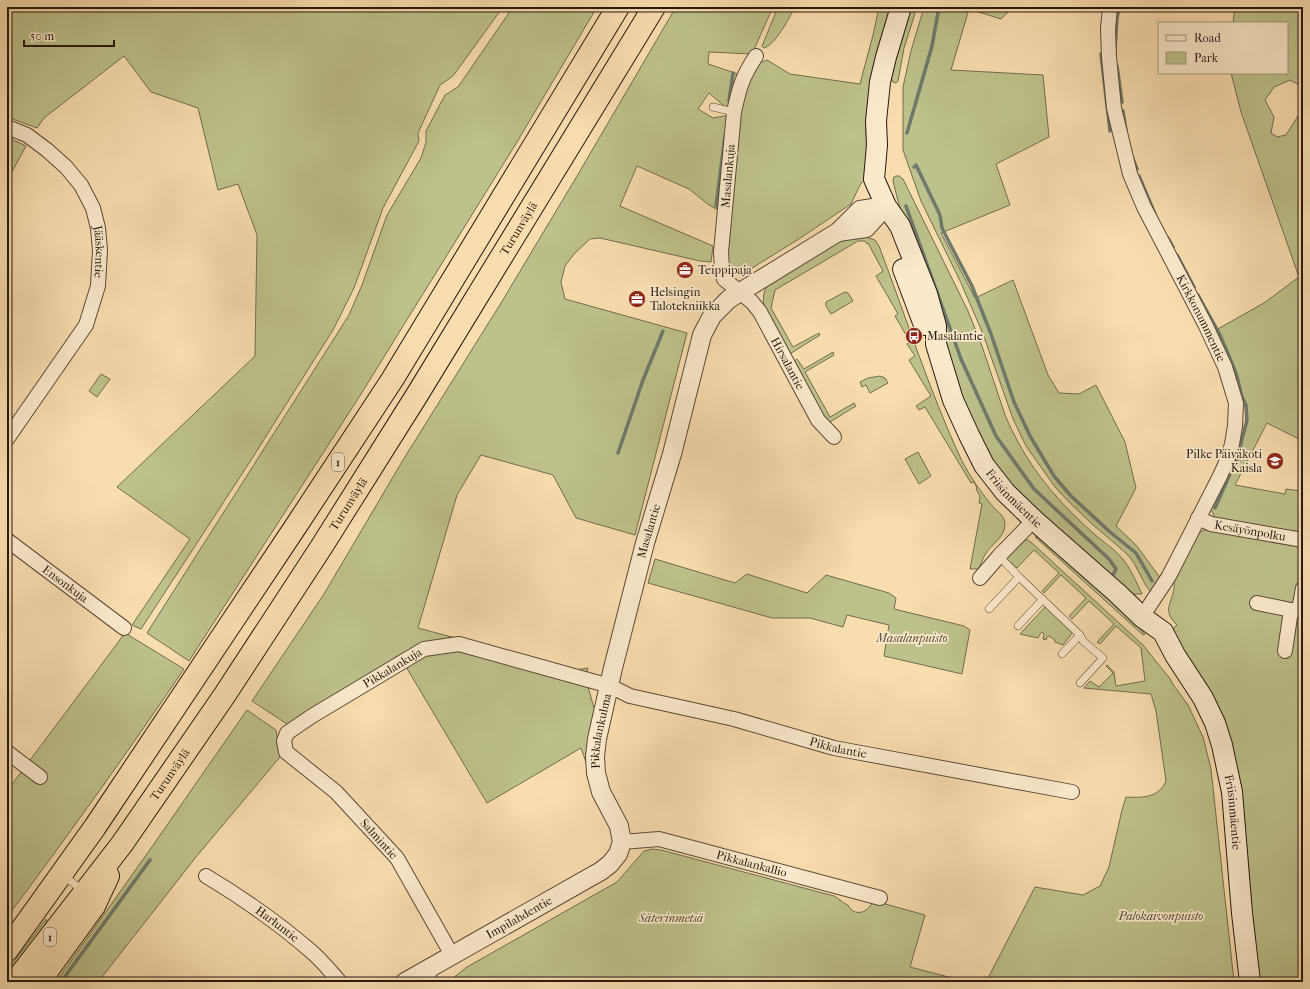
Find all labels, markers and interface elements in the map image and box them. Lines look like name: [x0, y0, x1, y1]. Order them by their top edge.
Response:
scale bar: [24, 22, 114, 48]
legend: [1158, 22, 1288, 74]
text: 50 m: [30, 29, 54, 43]
text: Road: [1194, 31, 1221, 45]
text: Park: [1194, 51, 1219, 65]
street label: Masalankuja: [718, 143, 738, 208]
street label: Turunväylä: [497, 199, 540, 258]
street label: Jääskentie: [90, 223, 107, 279]
office icon: Teippipaja: [675, 260, 695, 280]
place label: Teippipaja: [698, 263, 752, 277]
street label: Kirkkonummentie: [1173, 272, 1229, 364]
place label: Helsingin Talotekniikka: [650, 285, 721, 313]
office icon: Helsingin Talotekniikka: [627, 289, 647, 309]
bus stop icon: Masalantie: [904, 326, 924, 346]
place label: Masalantie: [927, 329, 983, 343]
street label: Hirsalantie: [768, 335, 807, 392]
place label: Pilke Päiväkoti Kaisla: [1186, 447, 1262, 475]
school or university icon: Pilke Päiväkoti Kaisla: [1265, 451, 1285, 471]
road number: 1: [332, 453, 344, 471]
street label: Friisinmäentie: [983, 466, 1045, 531]
street label: Turunväylä: [326, 475, 370, 533]
street label: Masalantie: [634, 502, 663, 560]
street label: Kesäyönpolku: [1213, 518, 1287, 544]
street label: Ensonkuja: [40, 562, 91, 606]
park label: Masalanpuisto: [875, 631, 948, 645]
street label: Pikkalankuja: [360, 645, 425, 691]
street label: Pikkalankulma: [588, 692, 614, 769]
street label: Pikkalantie: [808, 734, 868, 761]
street label: Turunväylä: [147, 746, 193, 803]
street label: Friisinmäentie: [1221, 773, 1244, 850]
street label: Salmintie: [357, 816, 401, 862]
street label: Pikkalankallio: [715, 848, 788, 880]
street label: Impilahdentie: [484, 893, 554, 942]
street label: Harluntie: [253, 903, 302, 945]
park label: Palokaivonpuisto: [1118, 909, 1203, 923]
park label: Säterinmetsä: [638, 911, 704, 925]
road number: 1: [44, 928, 56, 946]

